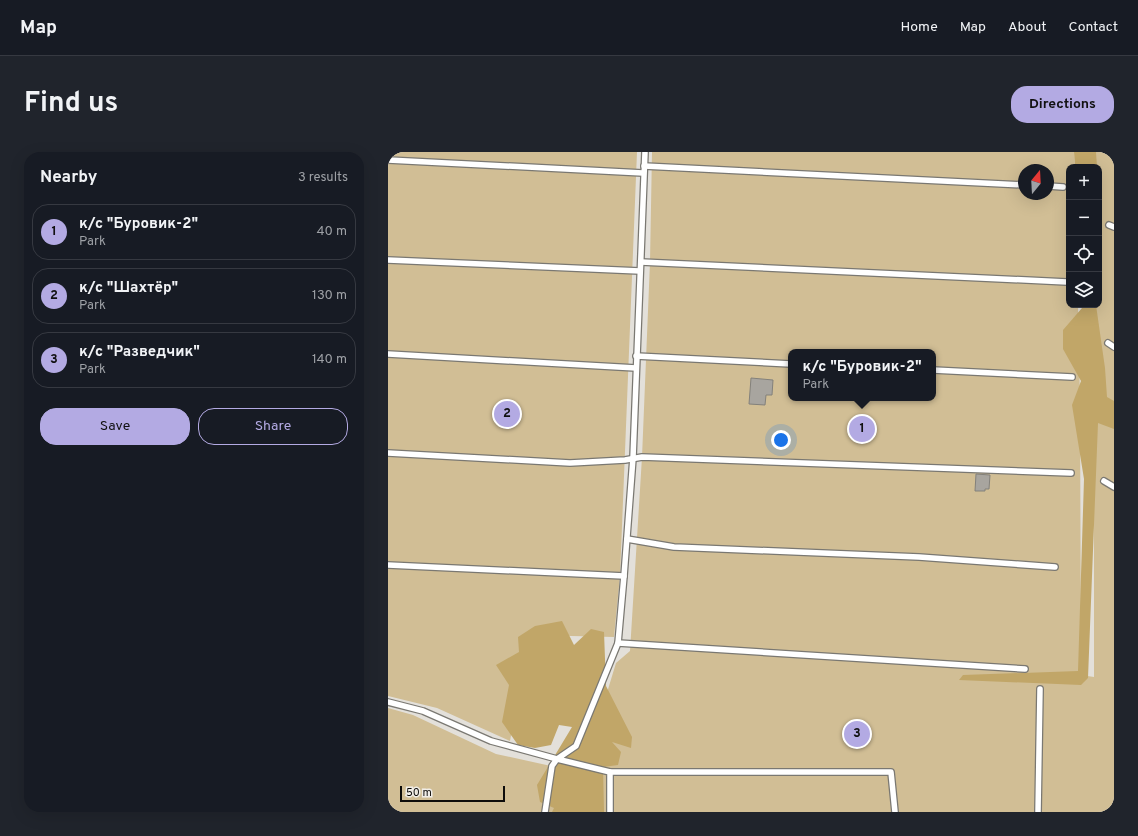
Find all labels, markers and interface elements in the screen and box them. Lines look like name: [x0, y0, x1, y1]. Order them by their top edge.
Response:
text: Map: [20, 16, 57, 40]
text: Home: [901, 19, 938, 36]
text: Map: [960, 19, 986, 36]
text: About: [1008, 19, 1047, 36]
text: Contact: [1069, 19, 1118, 36]
text: Find us: [24, 86, 118, 122]
button: Directions: [1011, 86, 1114, 123]
north arrow: [1018, 164, 1054, 200]
map controls: [1066, 164, 1102, 308]
button: +: [1066, 164, 1102, 200]
text: Nearby: [40, 167, 97, 189]
text: 3 results: [298, 170, 348, 186]
button: −: [1066, 200, 1102, 236]
text: к/с "Буровик-2": [79, 215, 198, 234]
text: 1: [51, 224, 57, 240]
text: 40 m: [317, 224, 347, 240]
text: Park: [79, 234, 106, 250]
button: locate: [1066, 236, 1102, 272]
button: layers: [1066, 272, 1102, 308]
text: к/с "Шахтёр": [79, 279, 178, 298]
text: 2: [50, 288, 58, 304]
text: 130 m: [312, 288, 347, 304]
text: Park: [79, 298, 106, 314]
text: к/с "Разведчик": [79, 343, 200, 362]
popup: [788, 349, 936, 401]
text: 3: [50, 352, 58, 368]
text: 140 m: [312, 352, 347, 368]
text: к/с "Буровик-2": [802, 358, 922, 377]
text: Park: [79, 362, 106, 378]
text: Park: [802, 377, 829, 393]
pin: 2: [494, 399, 520, 429]
button: Save: [40, 408, 190, 445]
button: Share: [198, 408, 348, 445]
pin: 1: [849, 414, 875, 444]
your location: [771, 430, 791, 450]
pin: 3: [844, 719, 870, 749]
scale bar: [400, 784, 505, 803]
text: 50 m: [406, 786, 432, 800]

